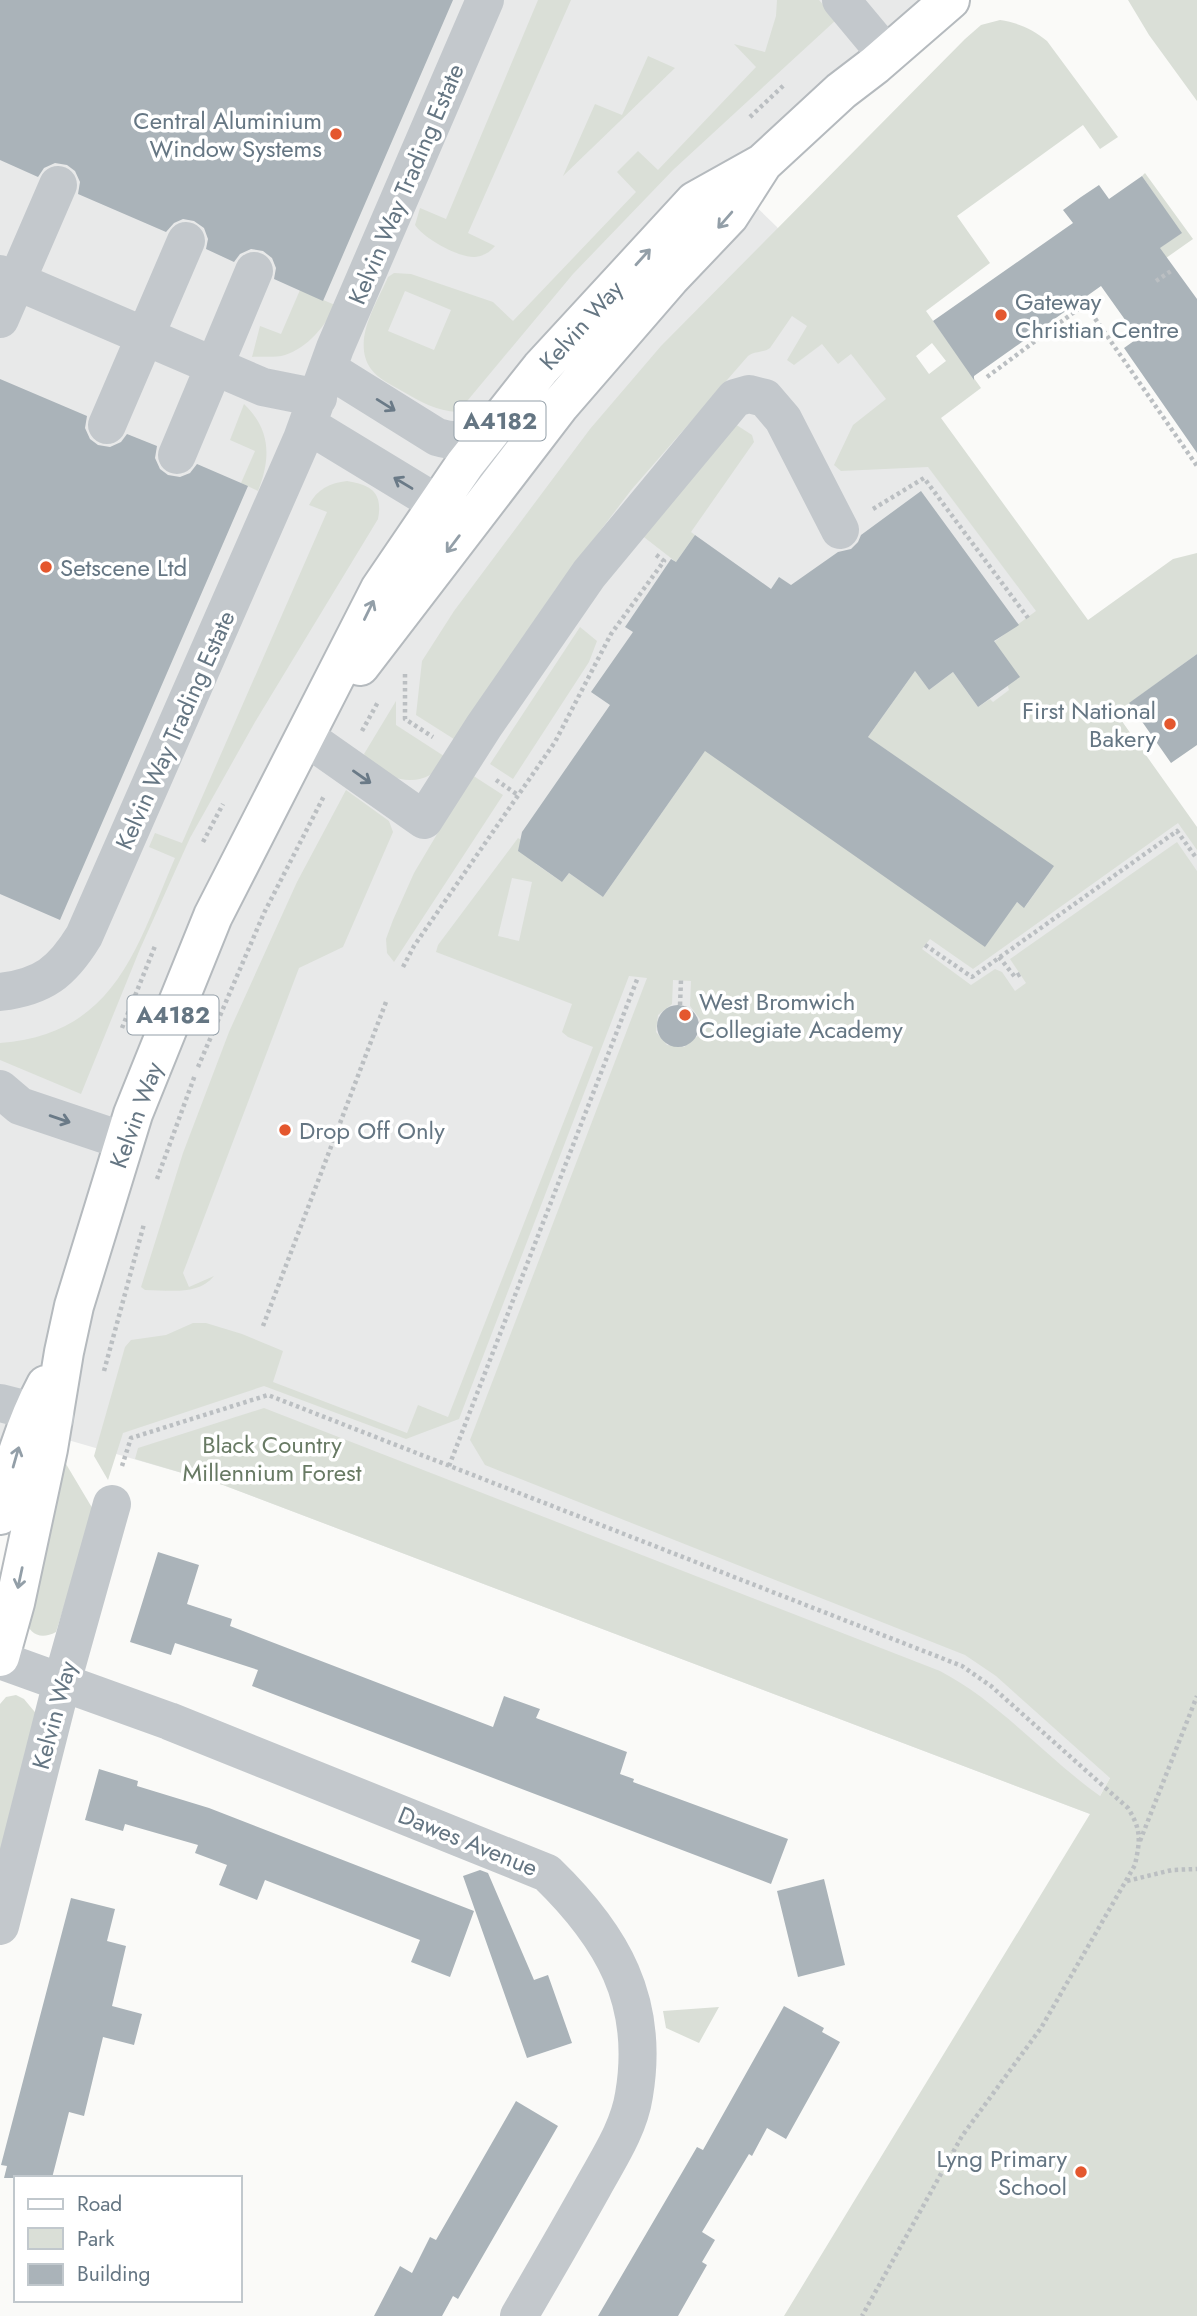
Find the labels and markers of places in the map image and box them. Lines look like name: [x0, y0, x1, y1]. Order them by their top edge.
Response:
place label: Central Aluminium Window Systems: [133, 103, 322, 166]
marker: Central Aluminium Window Systems: [328, 126, 344, 142]
place label: Gateway Christian Centre: [1015, 284, 1179, 347]
marker: Gateway Christian Centre: [993, 307, 1009, 323]
place label: Setscene Ltd: [60, 550, 187, 585]
marker: Setscene Ltd: [38, 559, 54, 575]
place label: First National Bakery: [1022, 693, 1156, 756]
marker: First National Bakery: [1162, 716, 1178, 732]
place label: West Bromwich Collegiate Academy: [699, 984, 903, 1047]
marker: West Bromwich Collegiate Academy: [677, 1007, 693, 1023]
place label: Drop Off Only: [299, 1113, 445, 1148]
marker: Drop Off Only: [277, 1122, 293, 1138]
place label: Lyng Primary School: [936, 2141, 1067, 2204]
marker: Lyng Primary School: [1073, 2164, 1089, 2180]

